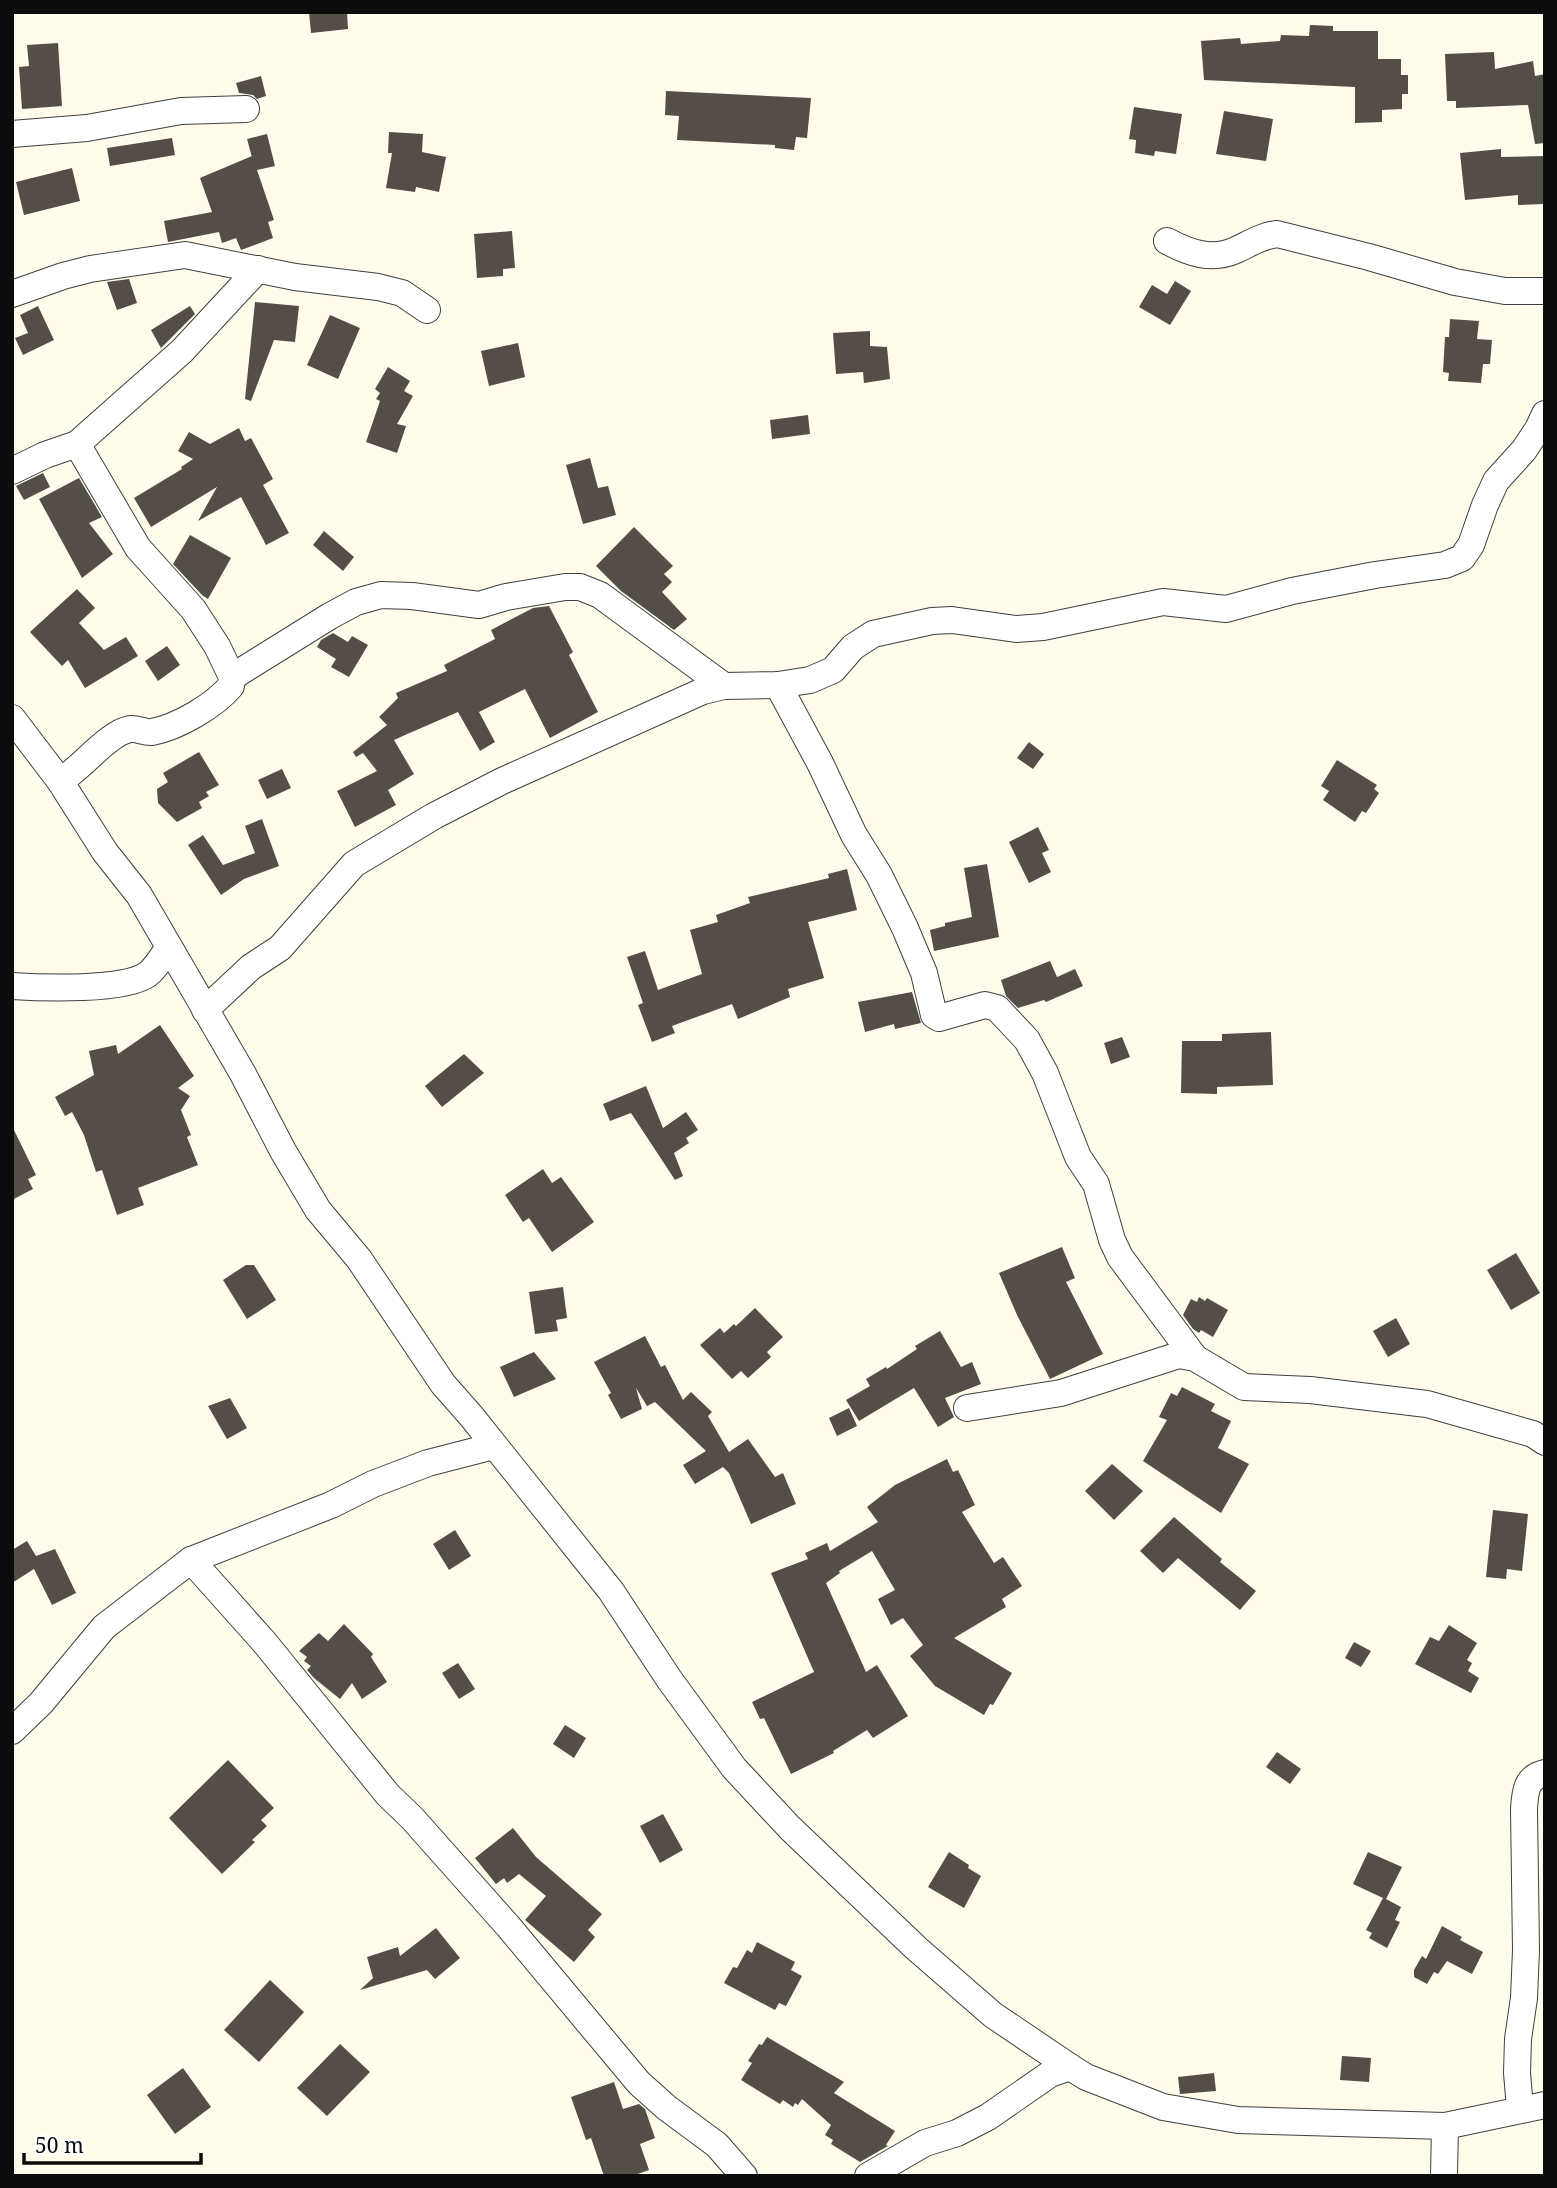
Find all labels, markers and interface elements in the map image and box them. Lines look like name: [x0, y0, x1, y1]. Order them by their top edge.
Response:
scale bar: [24, 2122, 201, 2166]
text: 50 m: [35, 2131, 84, 2159]

